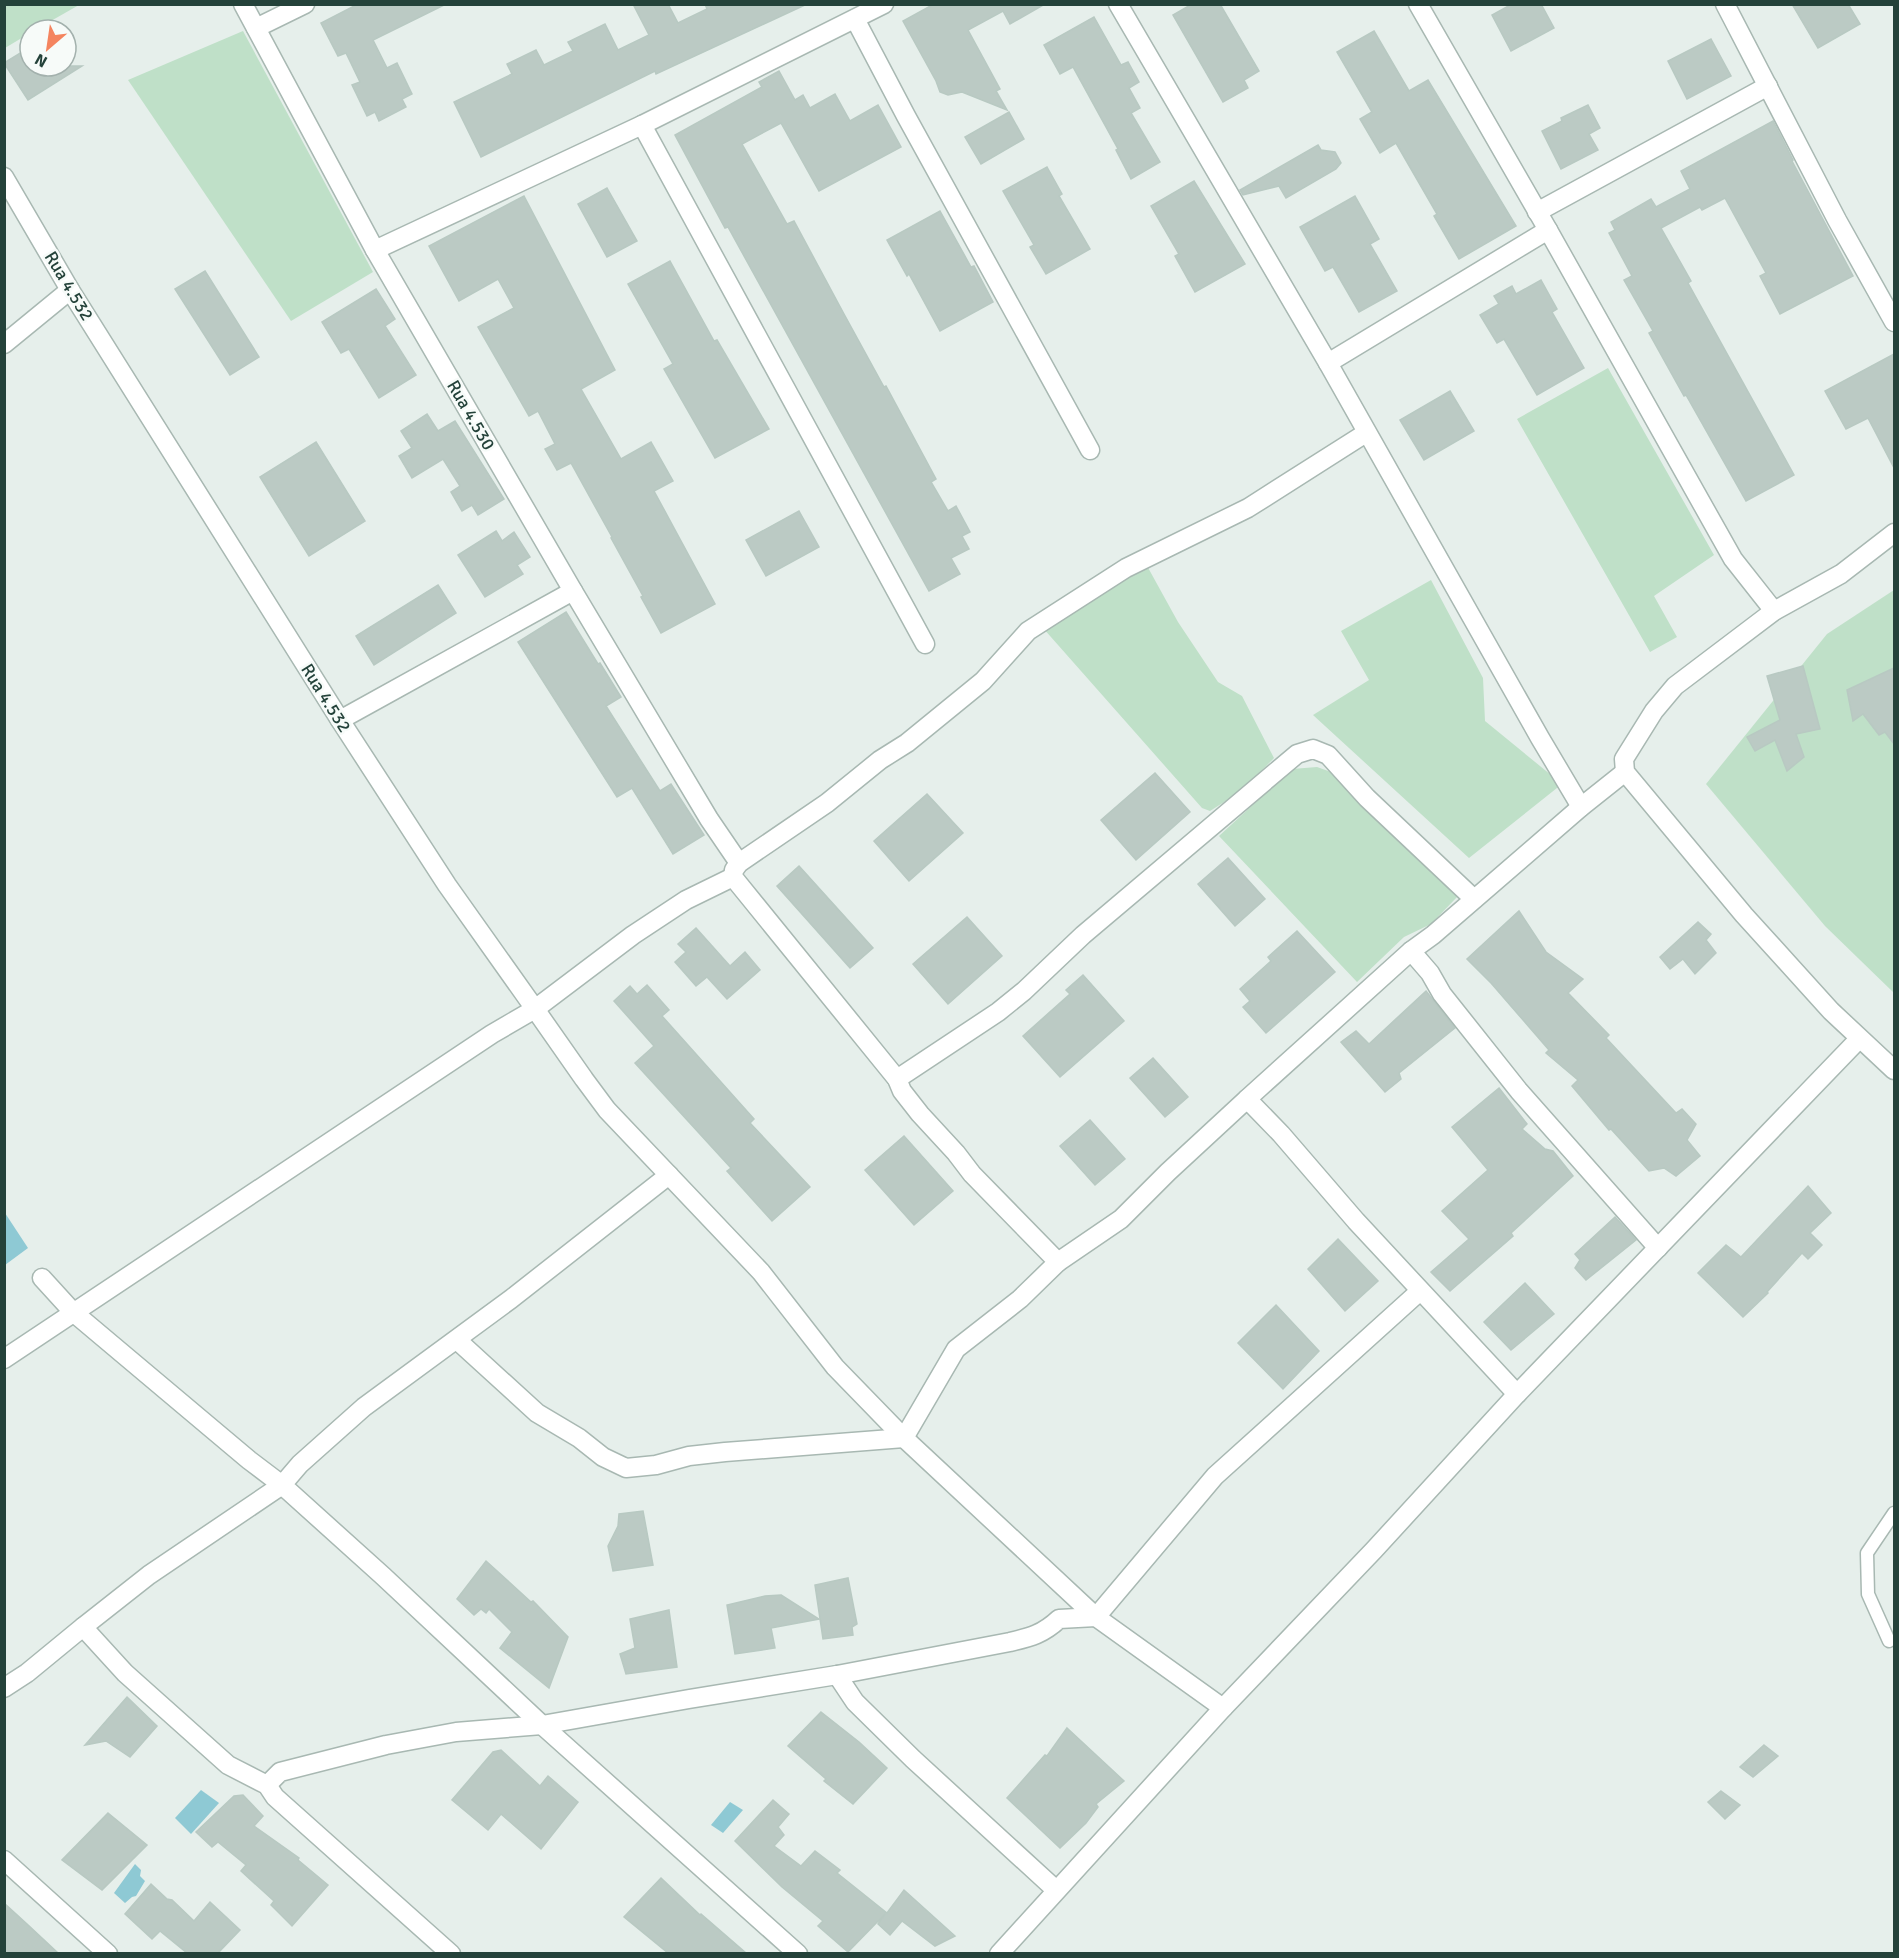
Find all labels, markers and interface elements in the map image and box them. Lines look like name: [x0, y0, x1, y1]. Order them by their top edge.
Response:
north arrow: [18, 18, 78, 78]
text: N: [31, 49, 51, 72]
street label: Rua 4.532: [40, 247, 98, 325]
street label: Rua 4.530: [442, 376, 500, 454]
street label: Rua 4.532: [296, 660, 356, 736]

